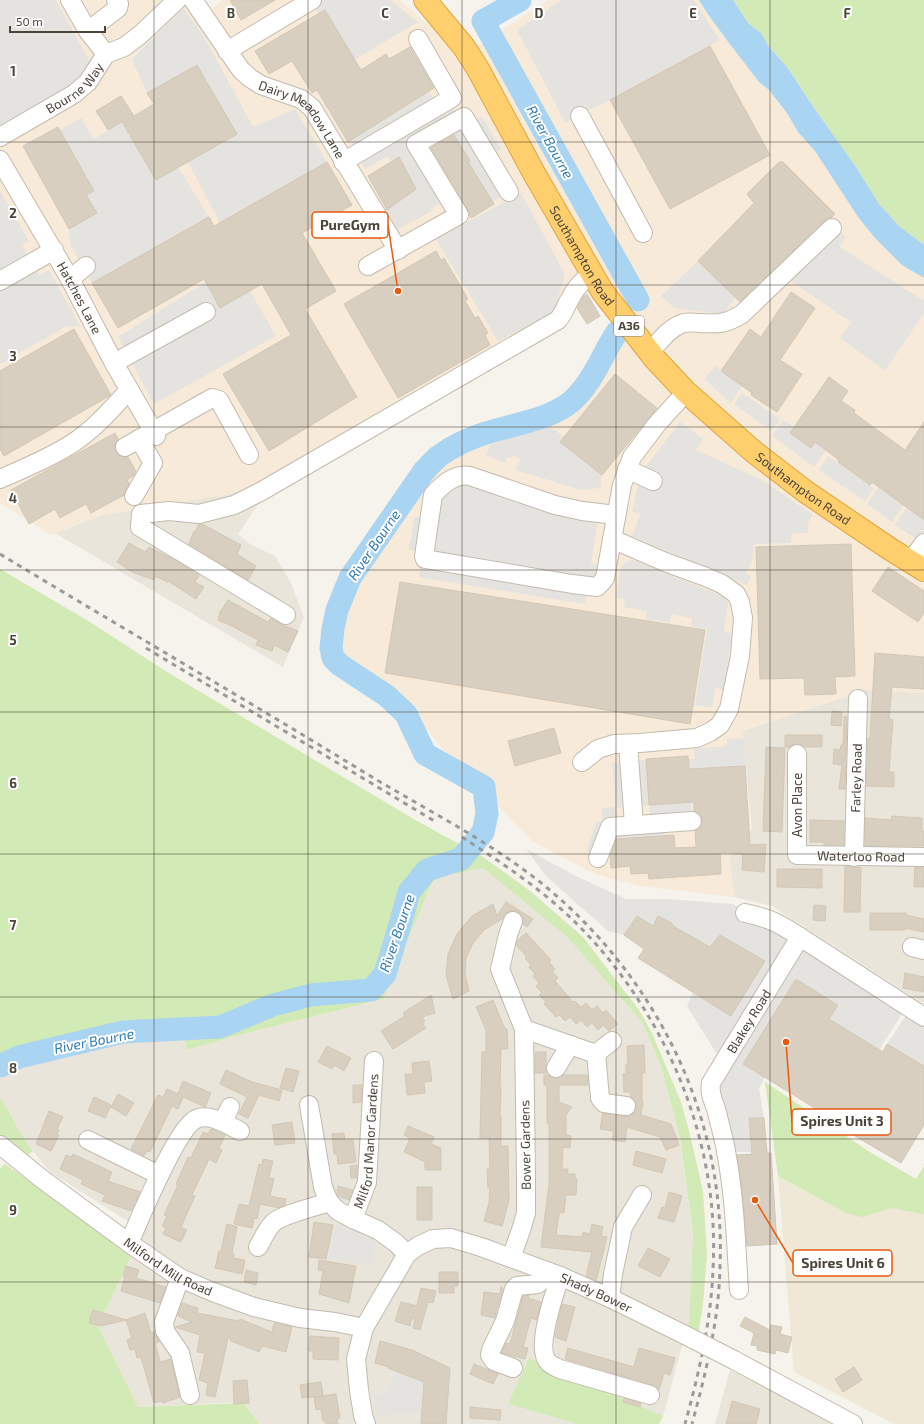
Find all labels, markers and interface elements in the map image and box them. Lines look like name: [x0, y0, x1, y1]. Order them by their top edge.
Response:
text: B: [227, 5, 235, 21]
text: C: [381, 5, 389, 21]
text: D: [535, 5, 544, 21]
text: E: [689, 5, 697, 21]
text: F: [843, 5, 851, 21]
scale bar: [10, 8, 105, 34]
text: 50 m: [16, 14, 43, 28]
street label: Bourne Way: [43, 59, 107, 117]
text: 1: [10, 63, 16, 79]
street label: Dairy Meadow Lane: [257, 77, 349, 161]
water label: River Bourne: [523, 102, 578, 182]
street label: Southampton Road: [546, 203, 618, 309]
text: 2: [9, 205, 17, 221]
callout: PureGym: [312, 212, 388, 238]
text: PureGym: [320, 216, 380, 233]
street label: Hatches Lane: [54, 259, 105, 337]
road number: A36: [614, 316, 644, 336]
text: 3: [9, 348, 17, 364]
street label: Southampton Road: [753, 448, 854, 528]
text: 4: [9, 490, 17, 506]
water label: River Bourne: [344, 506, 404, 583]
text: 5: [9, 632, 17, 648]
street label: Farley Road: [847, 743, 865, 813]
street label: Avon Place: [789, 773, 805, 837]
text: 6: [9, 775, 17, 791]
street label: Waterloo Road: [817, 847, 905, 865]
water label: River Bourne: [375, 891, 418, 974]
text: 7: [10, 917, 17, 933]
street label: Blakey Road: [723, 986, 774, 1056]
water label: River Bourne: [52, 1024, 136, 1057]
text: 8: [9, 1060, 17, 1076]
street label: Milford Manor Gardens: [350, 1073, 381, 1211]
street label: Bower Gardens: [516, 1100, 534, 1190]
callout: Spires Unit 3: [792, 1109, 891, 1135]
text: Spires Unit 3: [800, 1112, 884, 1129]
text: 9: [9, 1202, 17, 1218]
street label: Milford Mill Road: [121, 1234, 215, 1299]
callout: Spires Unit 6: [793, 1250, 892, 1276]
text: Spires Unit 6: [801, 1254, 885, 1271]
street label: Shady Bower: [558, 1269, 635, 1316]

